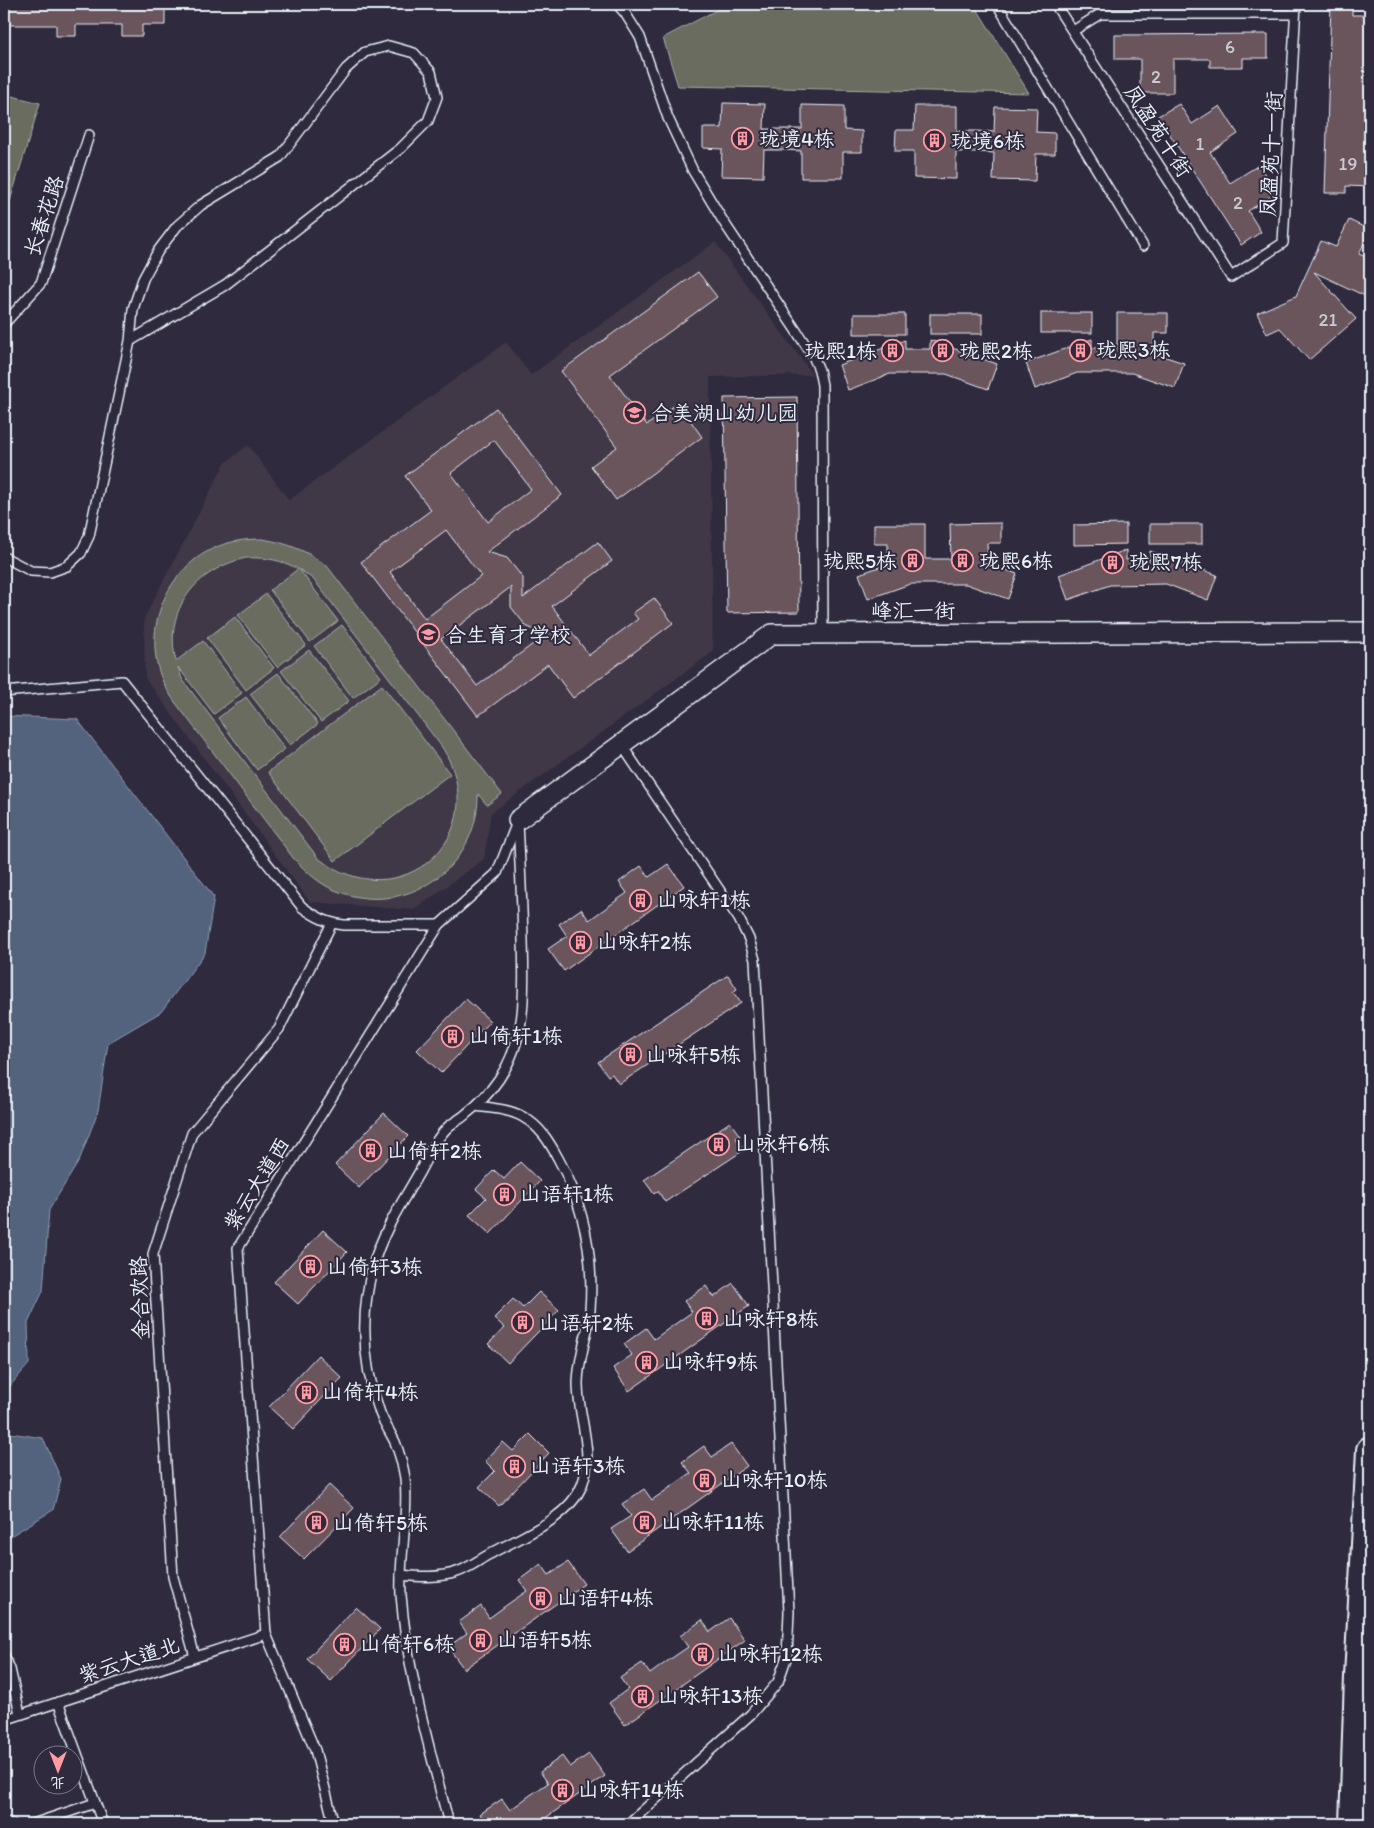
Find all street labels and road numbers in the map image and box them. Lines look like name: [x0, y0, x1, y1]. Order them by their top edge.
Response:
street label: 凤盈苑十街: [1119, 80, 1197, 182]
street label: 凤盈苑十一街: [1255, 90, 1286, 218]
street label: 长春花路: [19, 172, 68, 260]
street label: 峰汇一街: [871, 598, 955, 623]
street label: 紫云大道西: [218, 1133, 295, 1235]
street label: 金合欢路: [126, 1256, 153, 1340]
street label: 紫云大道北: [75, 1631, 183, 1688]

